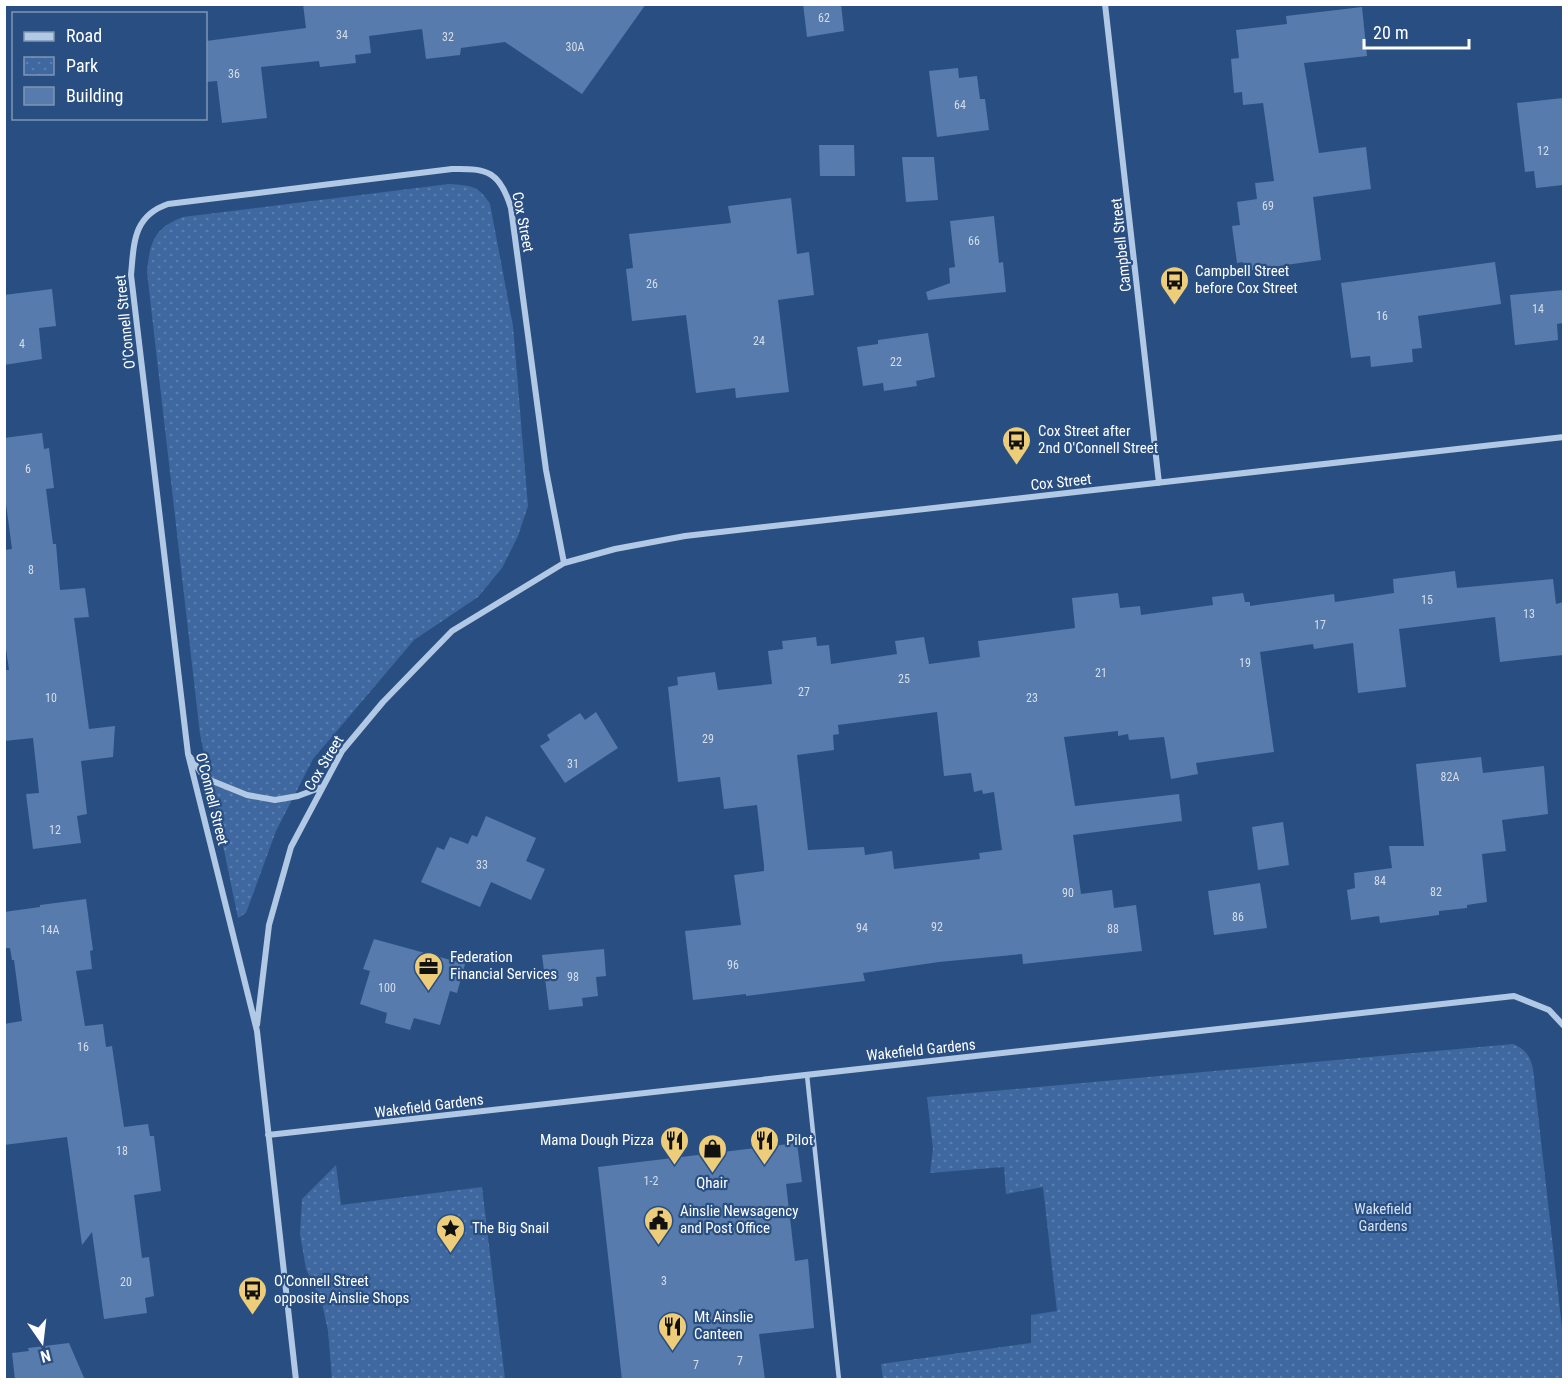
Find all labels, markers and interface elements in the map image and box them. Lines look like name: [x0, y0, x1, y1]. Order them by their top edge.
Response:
house number: 62: [818, 11, 830, 25]
legend: [12, 12, 207, 120]
scale bar: [1364, 12, 1469, 50]
text: 20 m: [1373, 22, 1408, 43]
text: Road: [66, 25, 102, 46]
house number: 34: [336, 28, 348, 42]
house number: 32: [442, 30, 454, 44]
house number: 30A: [566, 40, 584, 54]
text: Park: [66, 55, 98, 76]
house number: 36: [228, 67, 240, 81]
text: Building: [66, 85, 123, 106]
house number: 64: [954, 98, 966, 112]
house number: 12: [1537, 144, 1549, 158]
street label: Cox Street: [508, 190, 538, 254]
street label: Campbell Street: [1107, 197, 1135, 293]
house number: 69: [1262, 199, 1274, 213]
house number: 66: [968, 234, 980, 248]
place label: Campbell Street before Cox Street: [1195, 262, 1298, 297]
bus stop icon: Campbell Street before Cox Street: [1158, 264, 1190, 306]
street label: O'Connell Street: [111, 274, 139, 370]
house number: 26: [646, 277, 658, 291]
house number: 14: [1532, 302, 1544, 316]
house number: 16: [1376, 309, 1388, 323]
house number: 24: [753, 334, 765, 348]
house number: 4: [19, 337, 25, 351]
house number: 22: [890, 355, 902, 369]
place label: Cox Street after 2nd O'Connell Street: [1038, 422, 1158, 457]
bus stop icon: Cox Street after 2nd O'Connell Street: [1001, 424, 1033, 466]
house number: 6: [25, 462, 31, 476]
street label: Cox Street: [1030, 470, 1092, 494]
house number: 8: [28, 563, 34, 577]
house number: 15: [1421, 593, 1433, 607]
house number: 13: [1523, 607, 1535, 621]
house number: 17: [1314, 618, 1326, 632]
house number: 19: [1239, 656, 1251, 670]
house number: 21: [1095, 666, 1107, 680]
house number: 25: [898, 672, 910, 686]
house number: 27: [798, 685, 810, 699]
house number: 10: [45, 691, 57, 705]
house number: 23: [1026, 691, 1038, 705]
street label: Cox Street: [301, 732, 347, 794]
house number: 29: [702, 732, 714, 746]
street label: O'Connell Street: [192, 751, 232, 847]
house number: 31: [567, 757, 579, 771]
house number: 82A: [1441, 770, 1459, 784]
house number: 12: [49, 823, 61, 837]
house number: 33: [476, 858, 488, 872]
house number: 84: [1374, 874, 1386, 888]
house number: 82: [1430, 885, 1442, 899]
house number: 90: [1062, 886, 1074, 900]
house number: 86: [1232, 910, 1244, 924]
house number: 92: [931, 920, 943, 934]
house number: 94: [856, 921, 868, 935]
house number: 88: [1107, 922, 1119, 936]
house number: 14A: [41, 923, 59, 937]
place label: Federation Financial Services: [450, 948, 557, 983]
office icon: Federation Financial Services: [413, 950, 445, 992]
house number: 96: [727, 958, 739, 972]
house number: 98: [567, 970, 579, 984]
house number: 100: [378, 981, 396, 995]
street label: Wakefield Gardens: [865, 1035, 977, 1065]
house number: 16: [77, 1040, 89, 1054]
street label: Wakefield Gardens: [373, 1090, 485, 1122]
restaurant icon: Mama Dough Pizza: [659, 1124, 691, 1166]
restaurant icon: Pilot: [749, 1124, 781, 1166]
place label: Mama Dough Pizza: [540, 1131, 654, 1149]
place label: Pilot: [786, 1131, 813, 1149]
shop icon: Qhair: [696, 1132, 728, 1174]
house number: 18: [116, 1144, 128, 1158]
house number: 1-2: [644, 1174, 658, 1188]
place label: Qhair: [696, 1174, 728, 1192]
park label: Wakefield Gardens: [1354, 1200, 1412, 1235]
place label: Ainslie Newsagency and Post Office: [680, 1202, 799, 1237]
public building icon: Ainslie Newsagency and Post Office: [643, 1204, 675, 1246]
place icon: The Big Snail: [435, 1212, 467, 1254]
place label: The Big Snail: [472, 1219, 549, 1237]
place label: O'Connell Street opposite Ainslie Shops: [274, 1272, 410, 1307]
bus stop icon: O'Connell Street opposite Ainslie Shops: [237, 1274, 269, 1316]
house number: 3: [661, 1274, 667, 1288]
house number: 20: [120, 1275, 132, 1289]
place label: Mt Ainslie Canteen: [694, 1308, 753, 1343]
restaurant icon: Mt Ainslie Canteen: [657, 1310, 689, 1352]
north arrow: [12, 1312, 72, 1372]
text: N: [38, 1346, 53, 1366]
house number: 7: [737, 1354, 743, 1368]
house number: 7: [693, 1358, 699, 1372]

